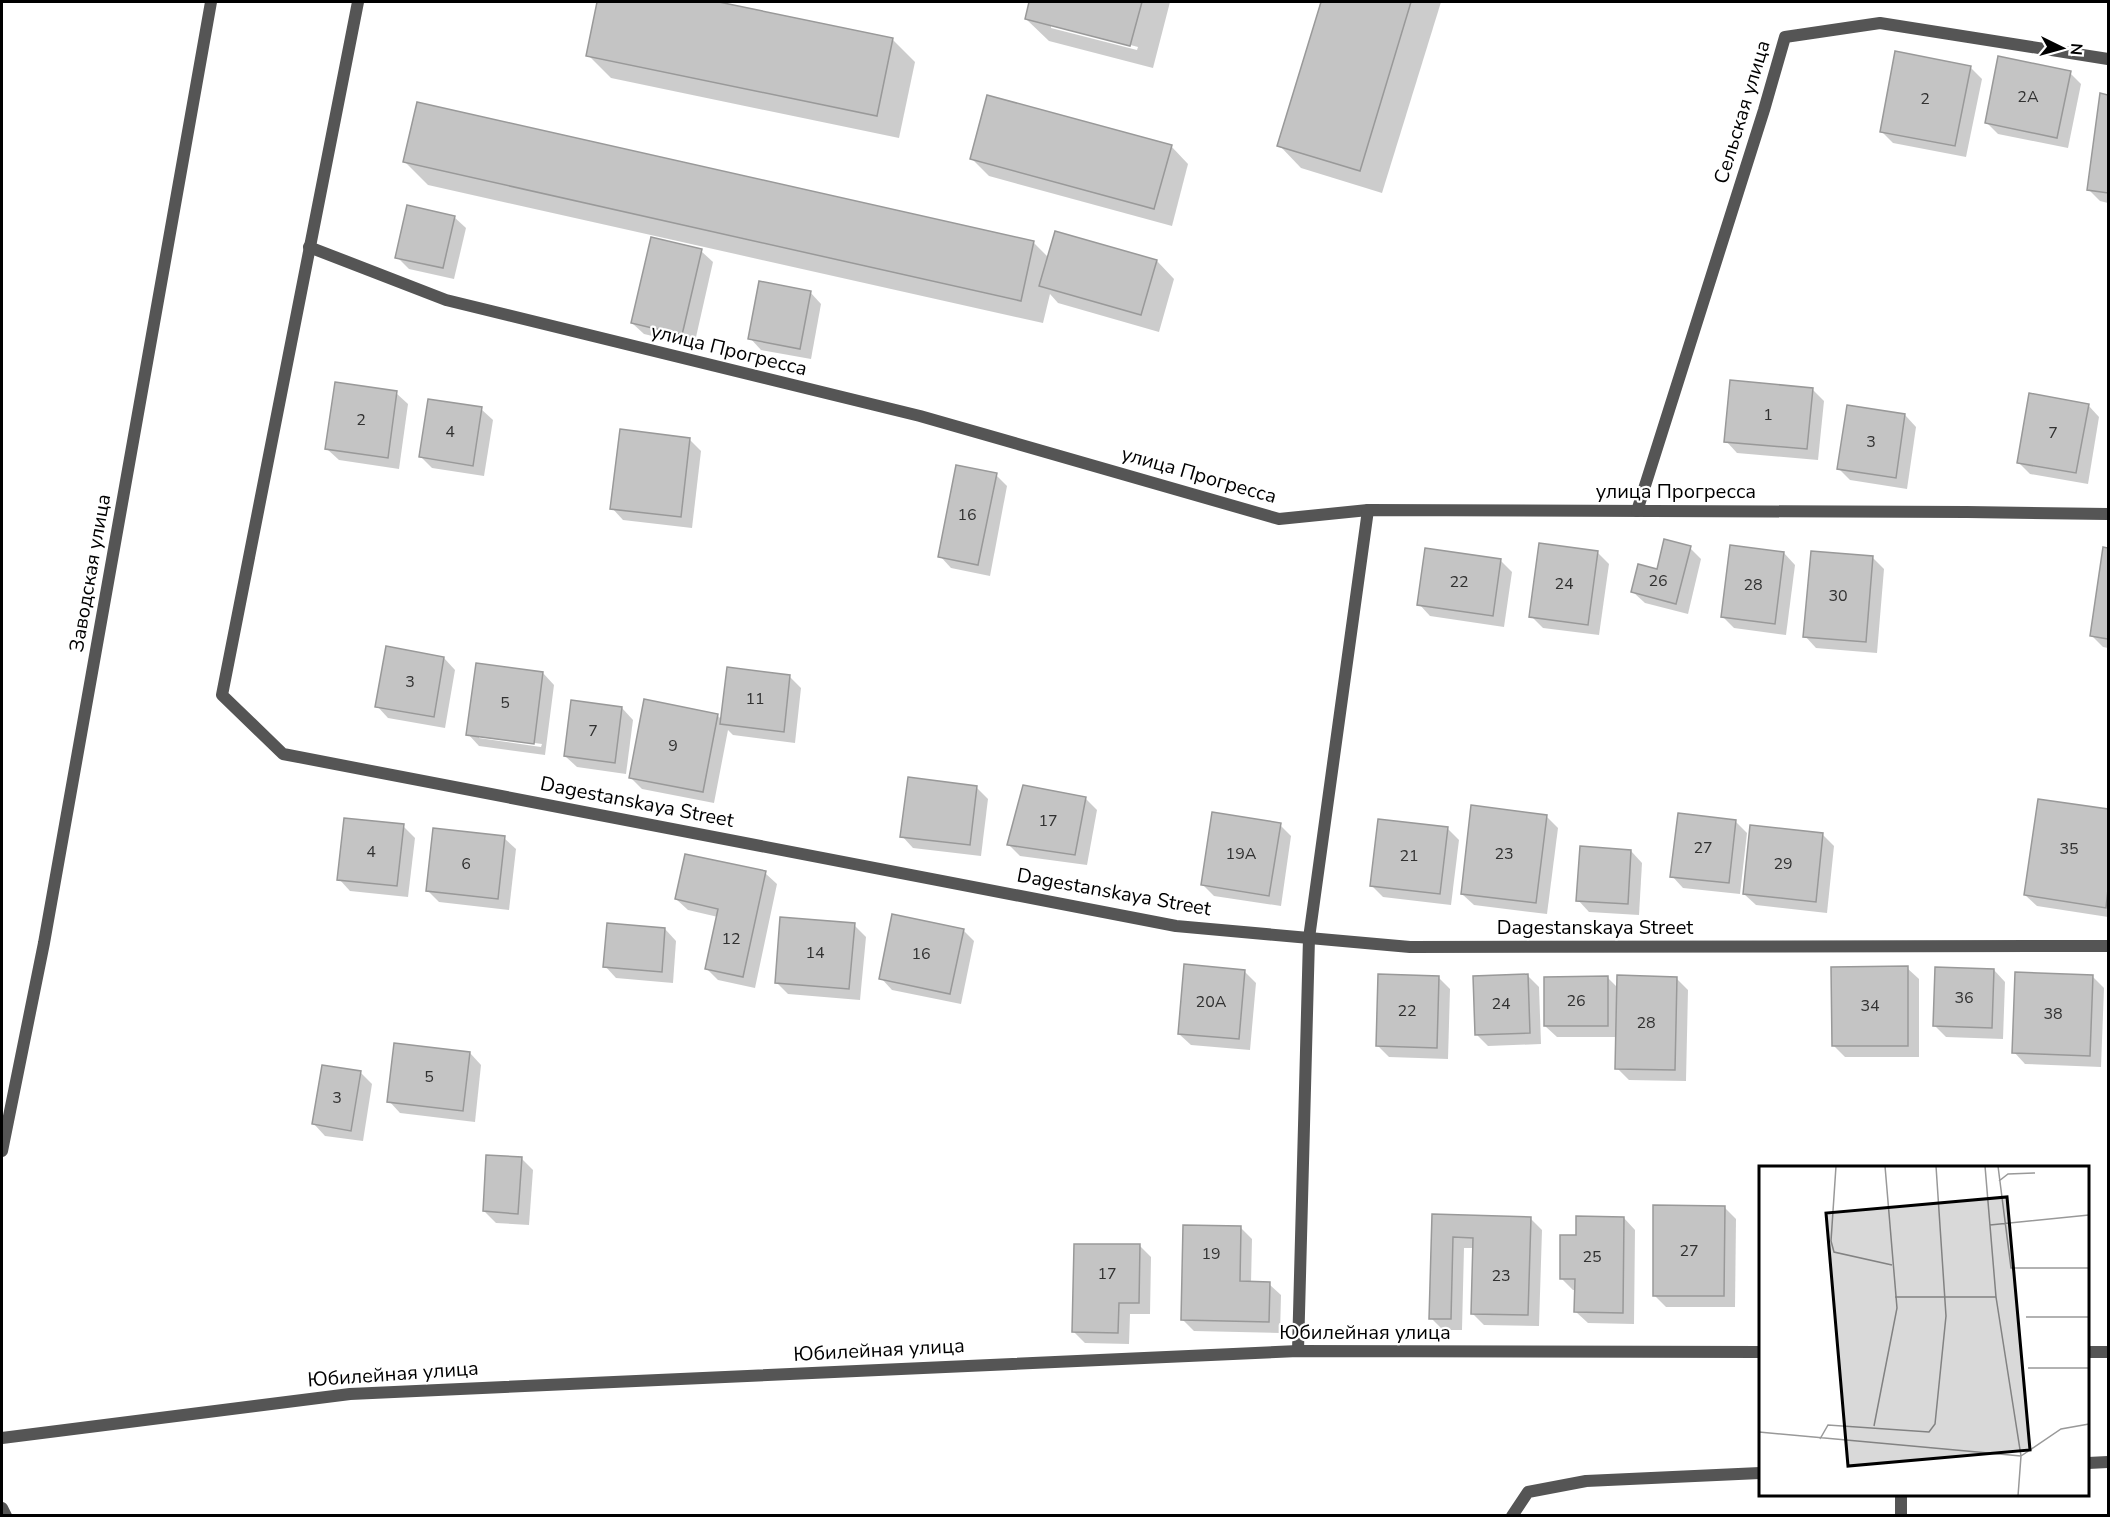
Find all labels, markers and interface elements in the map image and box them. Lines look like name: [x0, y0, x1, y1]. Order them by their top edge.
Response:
north arrow: [2032, 18, 2092, 78]
street label: Сельская улица: [1707, 37, 1777, 187]
text: N: [2064, 42, 2087, 56]
house number: 2А: [2017, 86, 2039, 108]
house number: 2: [1920, 88, 1930, 110]
street label: улица Прогресса: [648, 318, 810, 382]
house number: 1: [1763, 404, 1773, 426]
house number: 2: [356, 409, 366, 431]
house number: 4: [445, 421, 455, 443]
house number: 7: [2048, 422, 2058, 444]
house number: 3: [1866, 431, 1876, 453]
street label: улица Прогресса: [1118, 440, 1280, 510]
street label: улица Прогресса: [1596, 478, 1756, 505]
street label: Заводская улица: [63, 492, 117, 654]
house number: 16: [957, 504, 977, 526]
house number: 26: [1648, 570, 1668, 592]
house number: 22: [1449, 571, 1469, 593]
house number: 24: [1554, 573, 1574, 595]
house number: 28: [1743, 574, 1763, 596]
house number: 30: [1828, 585, 1848, 607]
house number: 3: [405, 671, 415, 693]
house number: 11: [745, 688, 765, 710]
house number: 5: [500, 692, 510, 714]
house number: 7: [588, 720, 598, 742]
house number: 9: [668, 735, 678, 757]
street label: Dagestanskaya Street: [538, 770, 737, 834]
house number: 17: [1038, 810, 1058, 832]
house number: 27: [1693, 837, 1713, 859]
house number: 35: [2059, 838, 2079, 860]
house number: 4: [366, 841, 376, 863]
house number: 19А: [1226, 843, 1257, 865]
house number: 23: [1494, 843, 1514, 865]
house number: 21: [1399, 845, 1419, 867]
house number: 6: [461, 853, 471, 875]
house number: 29: [1773, 853, 1793, 875]
street label: Dagestanskaya Street: [1015, 862, 1214, 923]
street label: Dagestanskaya Street: [1497, 914, 1694, 941]
house number: 12: [721, 928, 741, 950]
house number: 14: [805, 942, 825, 964]
house number: 16: [911, 943, 931, 965]
house number: 36: [1954, 987, 1974, 1009]
house number: 26: [1566, 990, 1586, 1012]
house number: 20А: [1196, 991, 1227, 1013]
house number: 24: [1491, 993, 1511, 1015]
house number: 34: [1860, 995, 1880, 1017]
house number: 22: [1397, 1000, 1417, 1022]
house number: 38: [2043, 1003, 2063, 1025]
house number: 28: [1636, 1012, 1656, 1034]
house number: 5: [424, 1066, 434, 1088]
house number: 3: [332, 1087, 342, 1109]
inset map: [1759, 1166, 2089, 1496]
house number: 27: [1679, 1240, 1699, 1262]
house number: 19: [1201, 1243, 1221, 1265]
house number: 25: [1582, 1246, 1602, 1268]
house number: 17: [1097, 1263, 1117, 1285]
house number: 23: [1491, 1265, 1511, 1287]
street label: Юбилейная улица: [1279, 1319, 1451, 1346]
street label: Юбилейная улица: [793, 1332, 965, 1368]
street label: Юбилейная улица: [307, 1355, 479, 1393]

